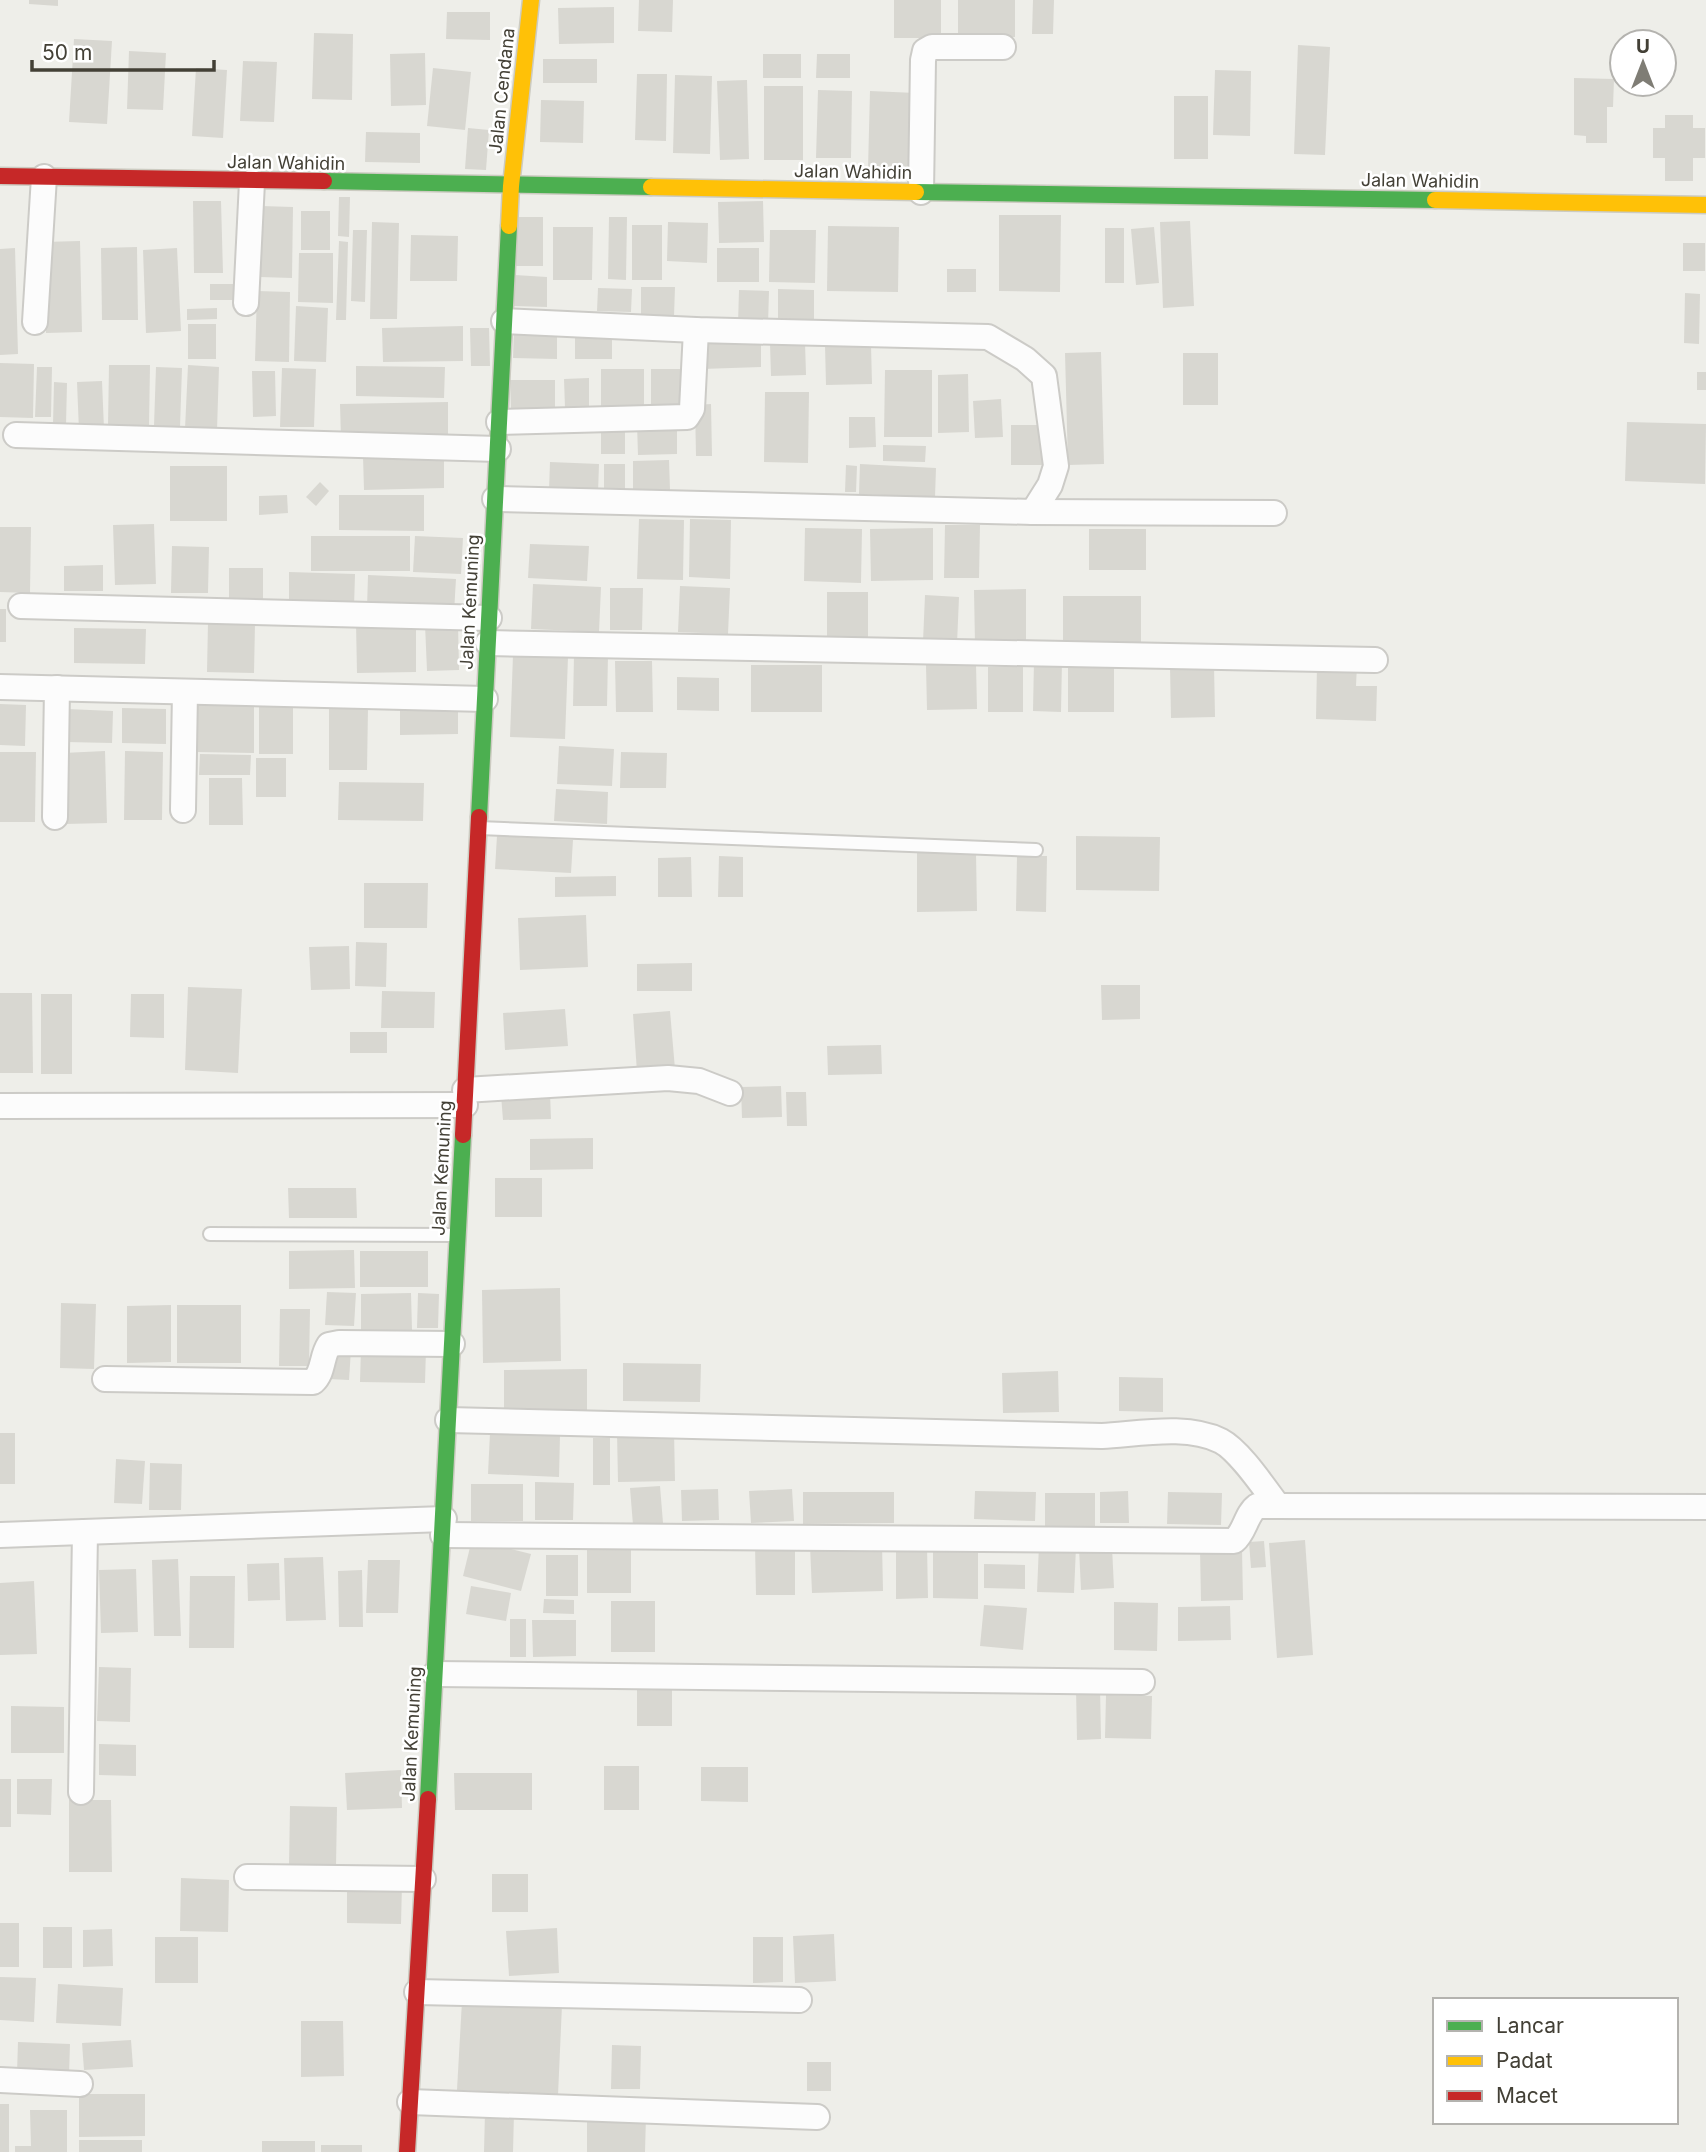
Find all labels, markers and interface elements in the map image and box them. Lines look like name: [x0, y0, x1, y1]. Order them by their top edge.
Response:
street label: Jalan Cendana: [484, 27, 519, 155]
scale bar: [32, 28, 214, 72]
north arrow: [1608, 28, 1678, 98]
text: U: [1636, 35, 1650, 58]
text: 50 m: [42, 40, 92, 65]
street label: Jalan Wahidin: [227, 151, 345, 174]
street label: Jalan Wahidin: [794, 160, 912, 183]
street label: Jalan Wahidin: [1361, 169, 1479, 192]
street label: Jalan Kemuning: [455, 534, 484, 670]
street label: Jalan Kemuning: [427, 1100, 456, 1236]
street label: Jalan Kemuning: [397, 1666, 426, 1802]
legend: [1433, 1998, 1678, 2124]
text: Lancar: [1496, 2013, 1564, 2038]
text: Padat: [1496, 2048, 1553, 2073]
text: Macet: [1496, 2083, 1558, 2108]

